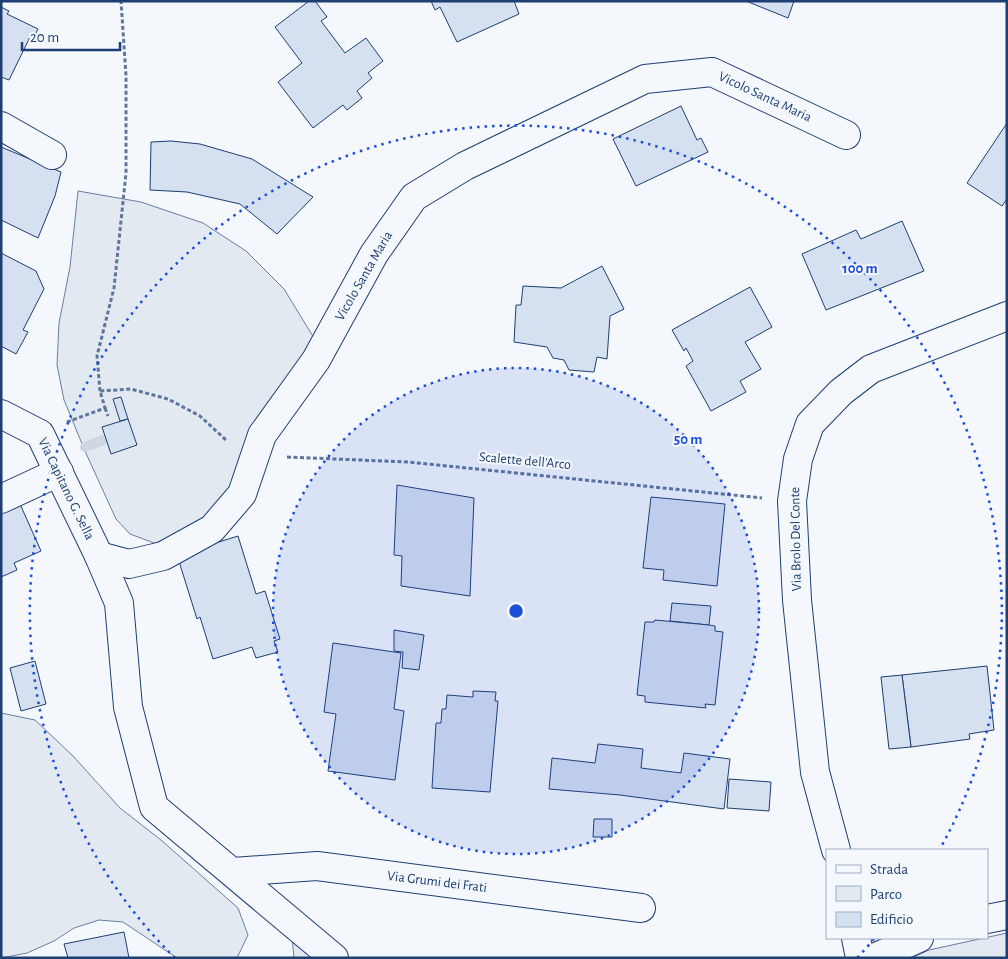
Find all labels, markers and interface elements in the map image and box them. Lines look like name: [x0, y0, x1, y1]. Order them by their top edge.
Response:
scale bar: [22, 20, 120, 52]
text: 20 m: [30, 30, 59, 45]
street label: Vicolo Santa Maria: [716, 69, 814, 125]
street label: Vicolo Santa Maria: [333, 228, 396, 323]
text: 100 m: [842, 261, 878, 276]
text: 50 m: [674, 432, 702, 447]
street label: Via Capitano G. Sella: [35, 436, 97, 543]
street label: Scalette dell'Arco: [478, 450, 572, 472]
street label: Via Brolo Del Conte: [788, 487, 804, 591]
centre of rings: [507, 602, 525, 620]
legend: [826, 849, 988, 939]
text: Strada: [870, 862, 908, 877]
street label: Via Grumi dei Frati: [386, 869, 488, 895]
text: Parco: [870, 887, 902, 902]
text: Edificio: [870, 912, 913, 927]

